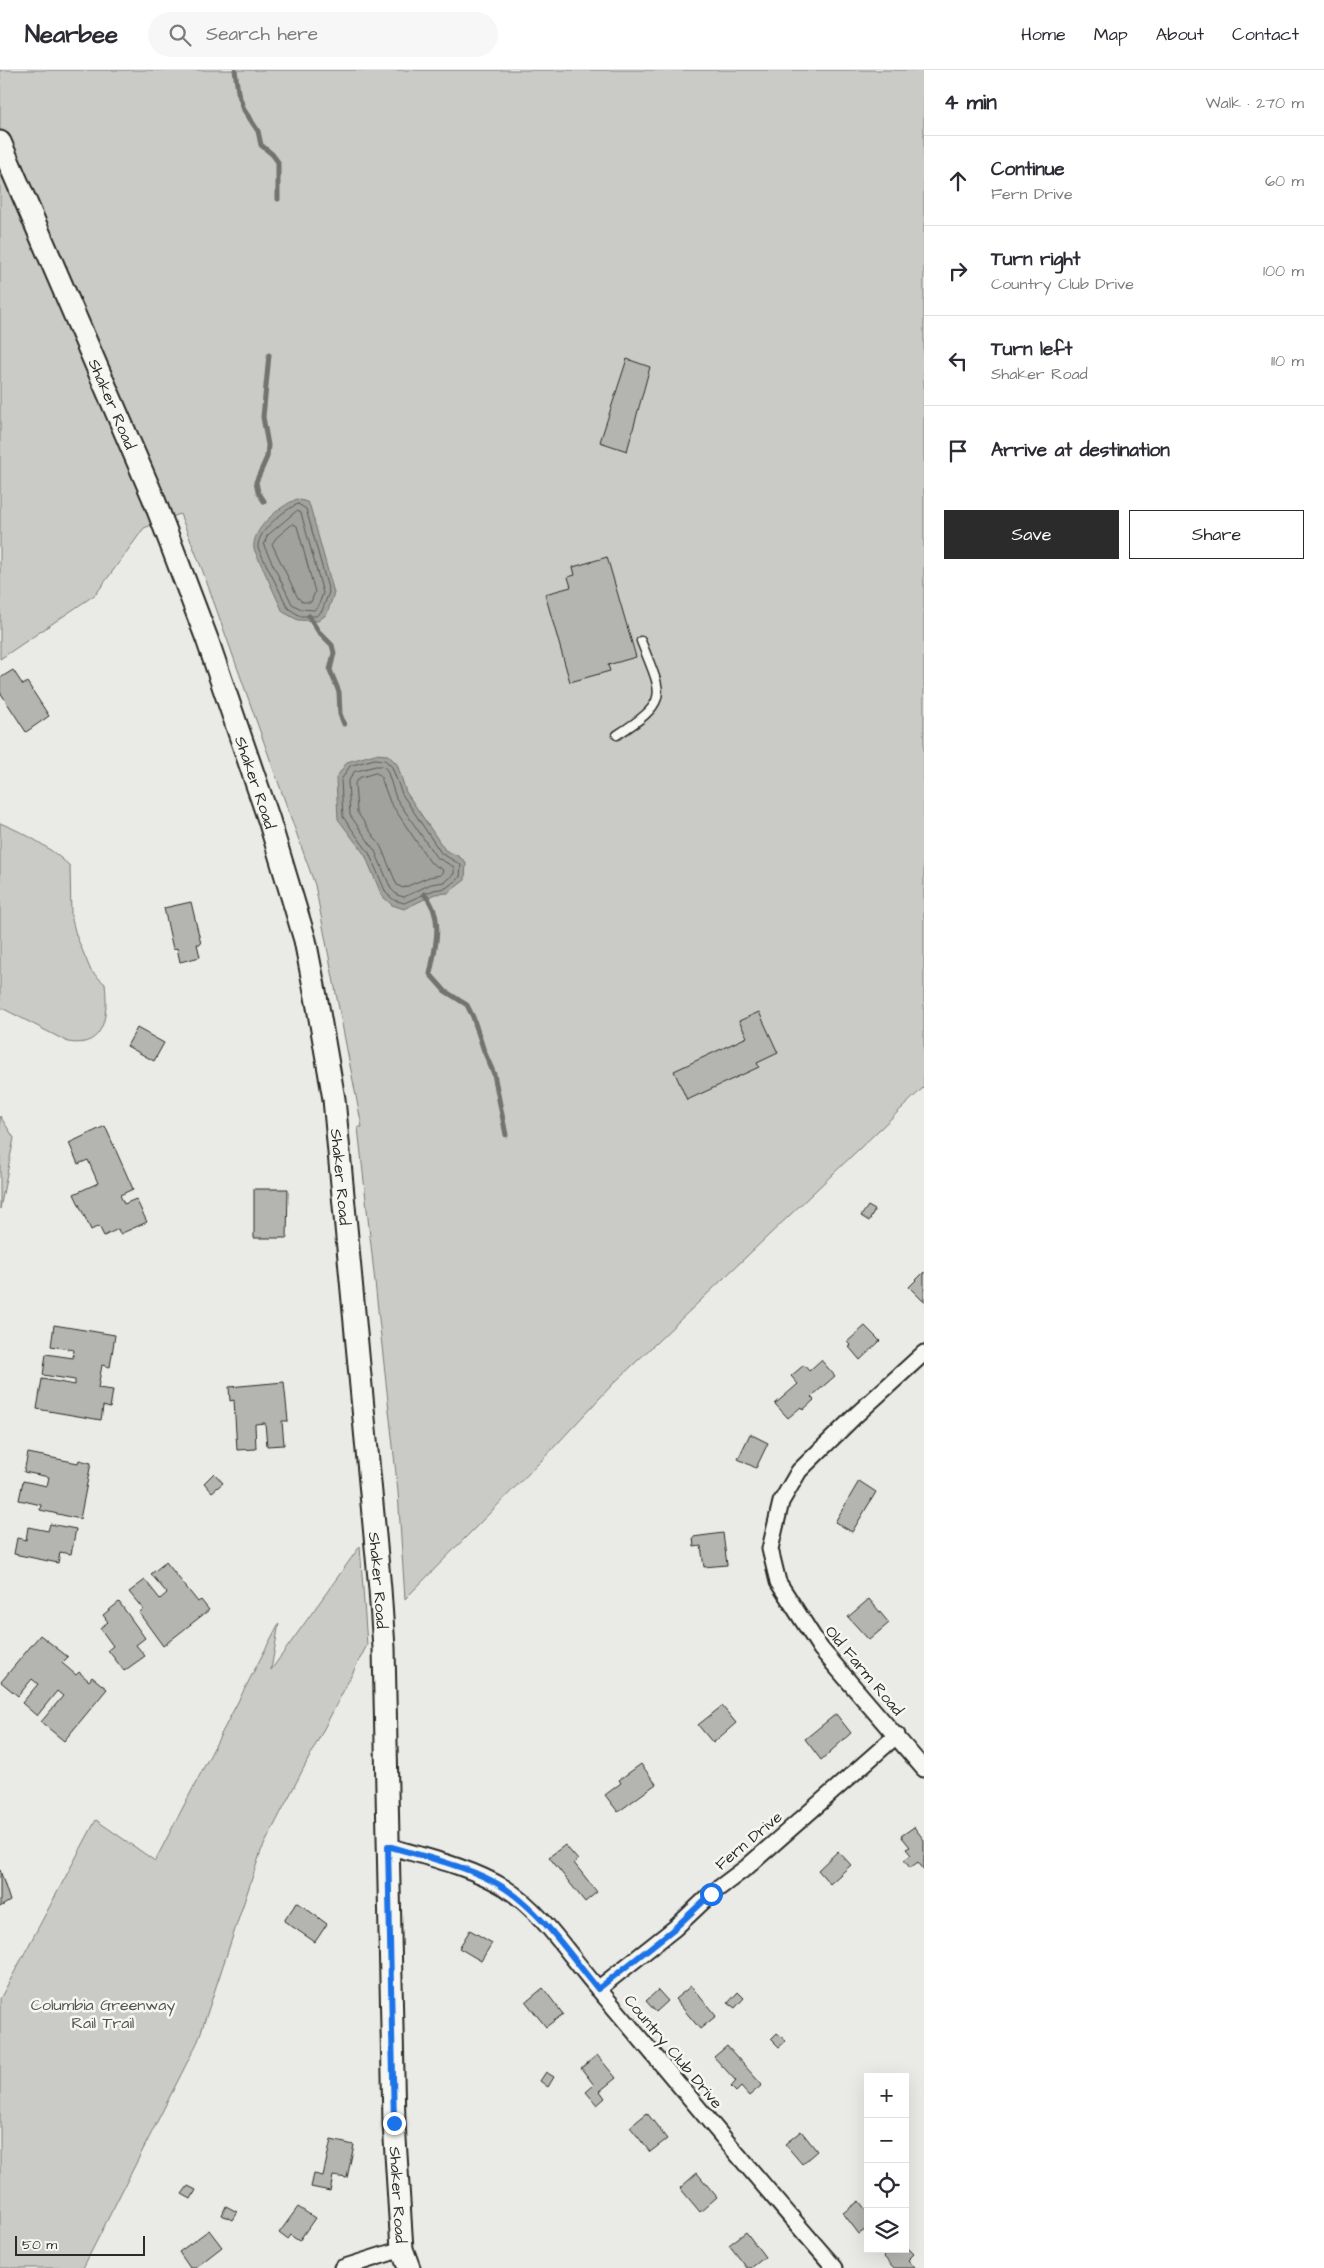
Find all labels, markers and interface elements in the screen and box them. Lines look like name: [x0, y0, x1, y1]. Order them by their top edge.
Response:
search box: [148, 12, 498, 57]
text: Nearbee: [25, 18, 118, 52]
icon: search: [166, 21, 194, 49]
text: Search here: [206, 21, 318, 48]
text: Home: [1021, 22, 1066, 47]
text: Map: [1094, 22, 1128, 47]
text: About: [1156, 22, 1204, 47]
text: Contact: [1232, 22, 1299, 47]
text: 4 min: [944, 88, 997, 117]
text: Walk · 270 m: [1205, 92, 1304, 114]
text: Continue: [991, 156, 1065, 183]
icon: ahead: [944, 167, 972, 195]
text: 60 m: [1265, 170, 1304, 192]
text: Fern Drive: [991, 183, 1073, 205]
text: Turn right: [991, 246, 1080, 273]
icon: right: [944, 257, 972, 285]
text: 100 m: [1263, 260, 1304, 282]
text: Country Club Drive: [991, 273, 1134, 295]
text: Turn left: [991, 336, 1072, 363]
icon: left: [944, 347, 972, 375]
text: 110 m: [1271, 350, 1304, 372]
street label: Shaker Road: [83, 355, 141, 453]
text: Shaker Road: [991, 363, 1088, 385]
icon: arrive: [944, 437, 972, 465]
text: Arrive at destination: [991, 437, 1170, 464]
button: Save: [944, 510, 1119, 559]
button: Share: [1129, 510, 1304, 559]
street label: Shaker Road: [229, 733, 281, 832]
street label: Shaker Road: [325, 1128, 356, 1226]
street label: Shaker Road: [363, 1531, 393, 1629]
street label: Old Farm Road: [820, 1621, 908, 1720]
street label: Fern Drive: [710, 1806, 787, 1875]
route start: [700, 1883, 723, 1906]
street label: Country Club Drive: [618, 1990, 728, 2114]
park label: Columbia Greenway Rail Trail: [31, 1994, 175, 2034]
map controls: [864, 2073, 909, 2253]
button: +: [864, 2073, 909, 2118]
route end: [383, 2112, 406, 2135]
button: −: [864, 2118, 909, 2163]
street label: Shaker Road: [384, 2146, 412, 2244]
button: locate: [864, 2163, 909, 2208]
button: layers: [864, 2208, 909, 2253]
scale bar: [15, 2233, 145, 2256]
text: 50 m: [22, 2235, 57, 2255]

